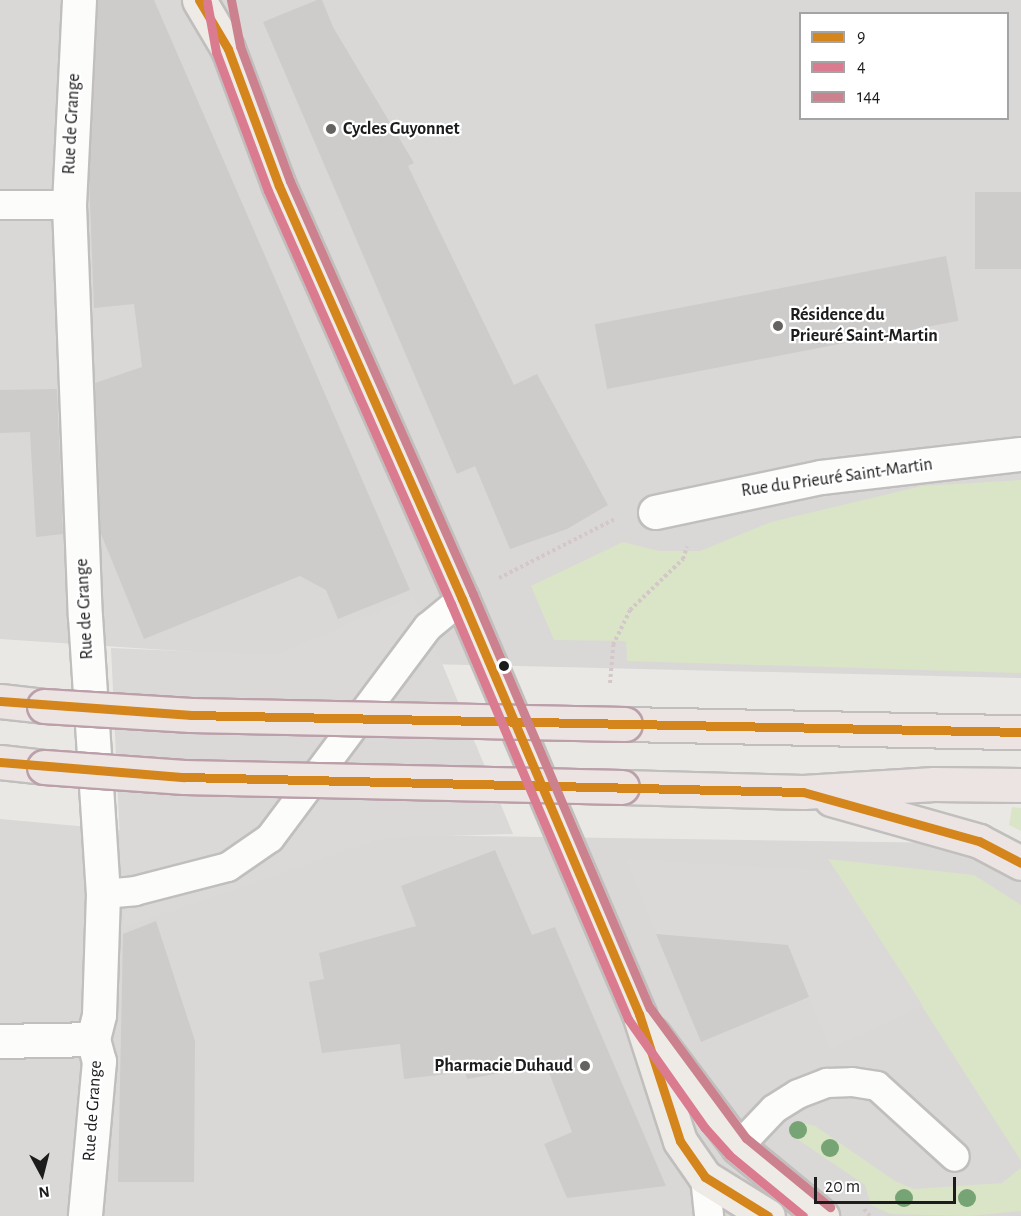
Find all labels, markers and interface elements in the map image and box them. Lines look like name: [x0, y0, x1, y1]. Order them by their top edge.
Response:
legend: [799, 12, 1009, 120]
text: 9: [857, 28, 865, 46]
text: 4: [857, 58, 866, 76]
street label: Rue de Grange: [59, 73, 85, 175]
text: 144: [857, 88, 881, 106]
place label: Cycles Guyonnet: [343, 118, 460, 140]
marker: Cycles Guyonnet: [324, 122, 338, 136]
place label: Résidence du Prieuré Saint-Martin: [790, 305, 938, 348]
marker: Résidence du Prieuré Saint-Martin: [771, 319, 785, 333]
street label: Rue du Prieuré Saint-Martin: [740, 454, 934, 502]
street label: Rue de Grange: [72, 558, 98, 660]
unlabelled marker: [498, 660, 510, 672]
place label: Pharmacie Duhaud: [434, 1055, 573, 1077]
marker: Pharmacie Duhaud: [578, 1059, 592, 1073]
street label: Rue de Grange: [79, 1060, 107, 1162]
north arrow: [12, 1144, 72, 1204]
scale bar: [817, 1165, 960, 1203]
text: 20 m: [825, 1178, 860, 1196]
text: N: [38, 1183, 51, 1200]

